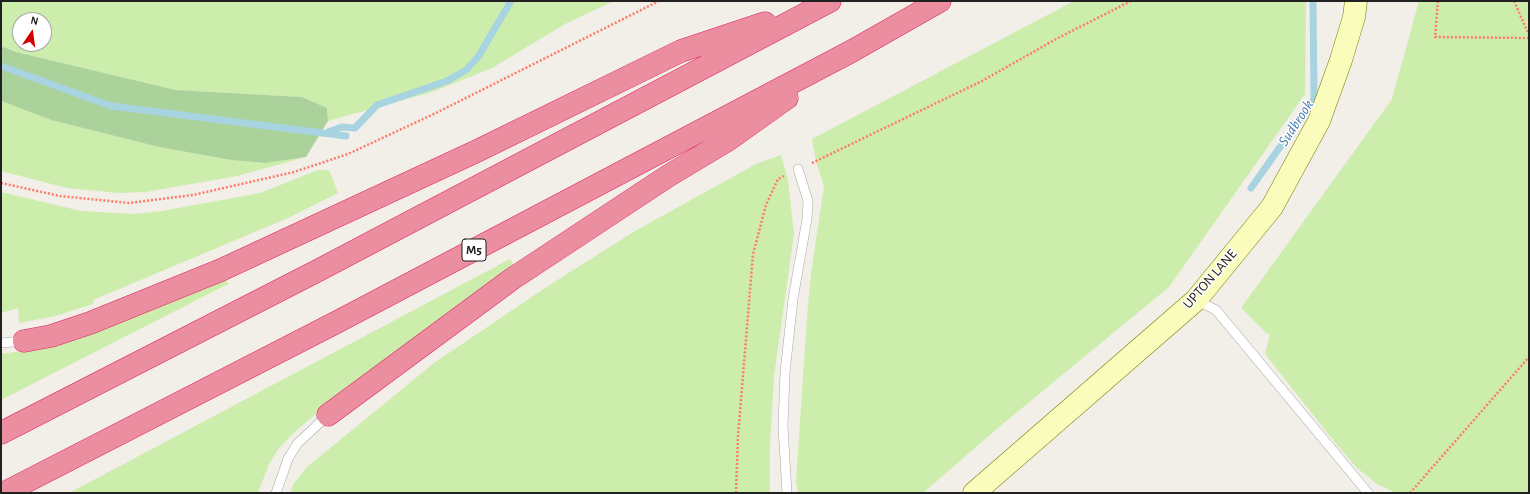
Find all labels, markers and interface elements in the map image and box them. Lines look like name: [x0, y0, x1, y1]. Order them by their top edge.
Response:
north arrow: [12, 12, 52, 52]
text: N: [30, 15, 40, 27]
water label: Sudbrook: [1275, 97, 1317, 149]
road number: M5: [462, 239, 486, 261]
street label: UPTON LANE: [1180, 246, 1240, 312]

